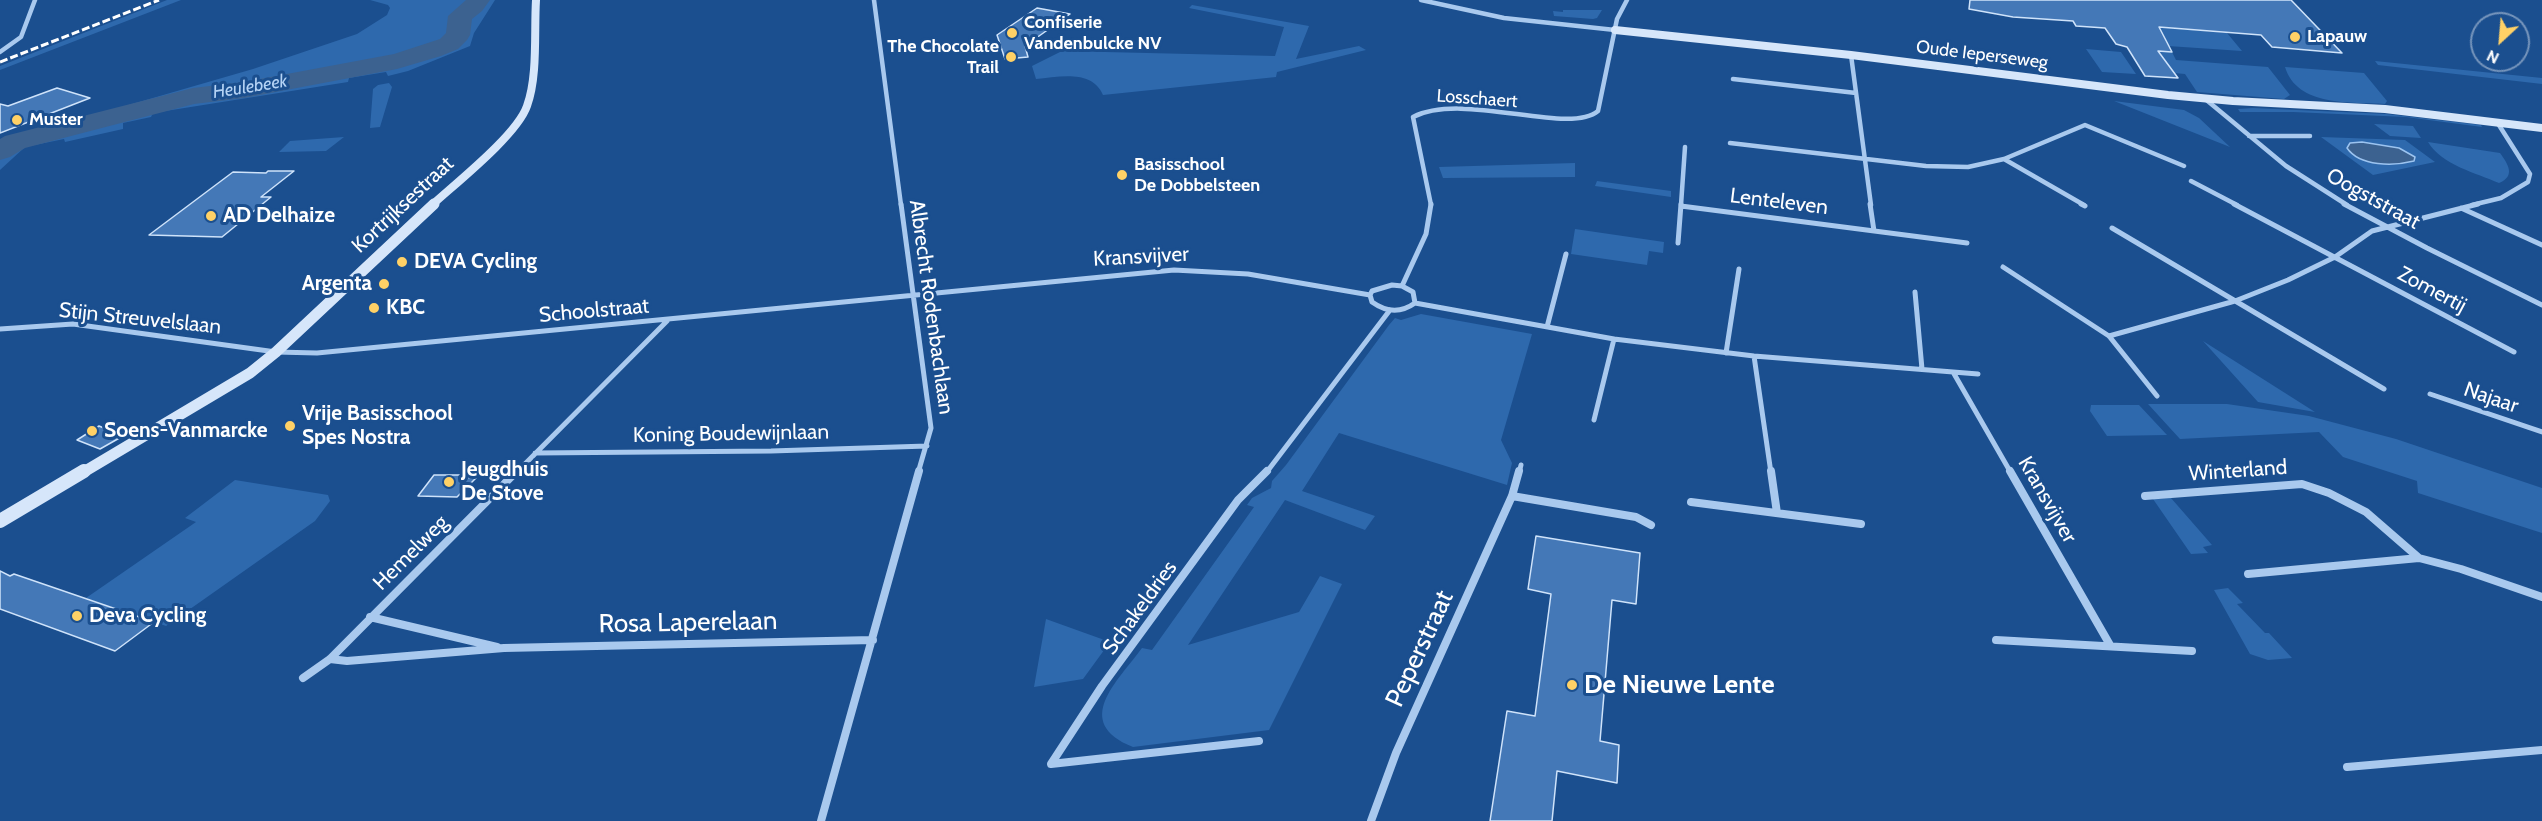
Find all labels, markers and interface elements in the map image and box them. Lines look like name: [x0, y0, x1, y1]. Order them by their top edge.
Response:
place label: Confiserie Vandenbulcke NV: [1024, 12, 1161, 54]
north arrow: [2470, 12, 2530, 72]
marker: Confiserie Vandenbulcke NV: [1005, 26, 1019, 40]
place label: Lapauw: [2307, 26, 2367, 48]
marker: Lapauw: [2288, 30, 2302, 44]
place label: The Chocolate Trail: [887, 36, 999, 78]
street label: Oude Ieperseweg: [1915, 36, 2049, 74]
text: N: [2484, 46, 2502, 68]
marker: The Chocolate Trail: [1004, 50, 1018, 64]
water label: Heulebeek: [211, 70, 289, 104]
street label: Losschaert: [1436, 85, 1518, 113]
place label: Muster: [29, 109, 83, 131]
marker: Muster: [10, 113, 24, 127]
street label: Kortrijksestraat: [347, 151, 459, 259]
place label: Basisschool De Dobbelsteen: [1134, 154, 1260, 196]
street label: Oogststraat: [2322, 163, 2424, 235]
marker: Basisschool De Dobbelsteen: [1115, 168, 1129, 182]
street label: Lenteleven: [1729, 183, 1829, 221]
street label: Albrecht Rodenbachlaan: [903, 198, 959, 416]
place label: AD Delhaize: [223, 203, 335, 229]
marker: AD Delhaize: [204, 209, 218, 223]
street label: Kransvijver: [1093, 242, 1189, 272]
place label: DEVA Cycling: [414, 249, 537, 275]
marker: DEVA Cycling: [395, 255, 409, 269]
street label: Zomertij: [2393, 261, 2471, 319]
place label: Argenta: [302, 271, 372, 297]
marker: Argenta: [377, 277, 391, 291]
street label: Schoolstraat: [538, 294, 650, 328]
place label: KBC: [386, 295, 425, 321]
street label: Stijn Streuvelslaan: [58, 298, 222, 340]
marker: KBC: [367, 301, 381, 315]
street label: Najaar: [2460, 377, 2522, 419]
place label: Vrije Basisschool Spes Nostra: [302, 401, 453, 451]
place label: Soens-Vanmarcke: [104, 418, 268, 444]
marker: Vrije Basisschool Spes Nostra: [283, 419, 297, 433]
street label: Koning Boudewijnlaan: [633, 420, 829, 448]
marker: Soens-Vanmarcke: [85, 424, 99, 438]
street label: Kransvijver: [2012, 452, 2082, 548]
street label: Winterland: [2188, 455, 2288, 487]
place label: Jeugdhuis De Stove: [461, 457, 548, 507]
marker: Jeugdhuis De Stove: [442, 475, 456, 489]
street label: Hemelweg: [368, 510, 454, 596]
street label: Schakeldries: [1097, 556, 1183, 660]
street label: Peperstraat: [1379, 586, 1461, 712]
place label: Deva Cycling: [89, 603, 206, 629]
street label: Rosa Laperelaan: [598, 606, 778, 640]
marker: Deva Cycling: [70, 609, 84, 623]
place label: De Nieuwe Lente: [1584, 669, 1775, 701]
marker: De Nieuwe Lente: [1565, 678, 1579, 692]

